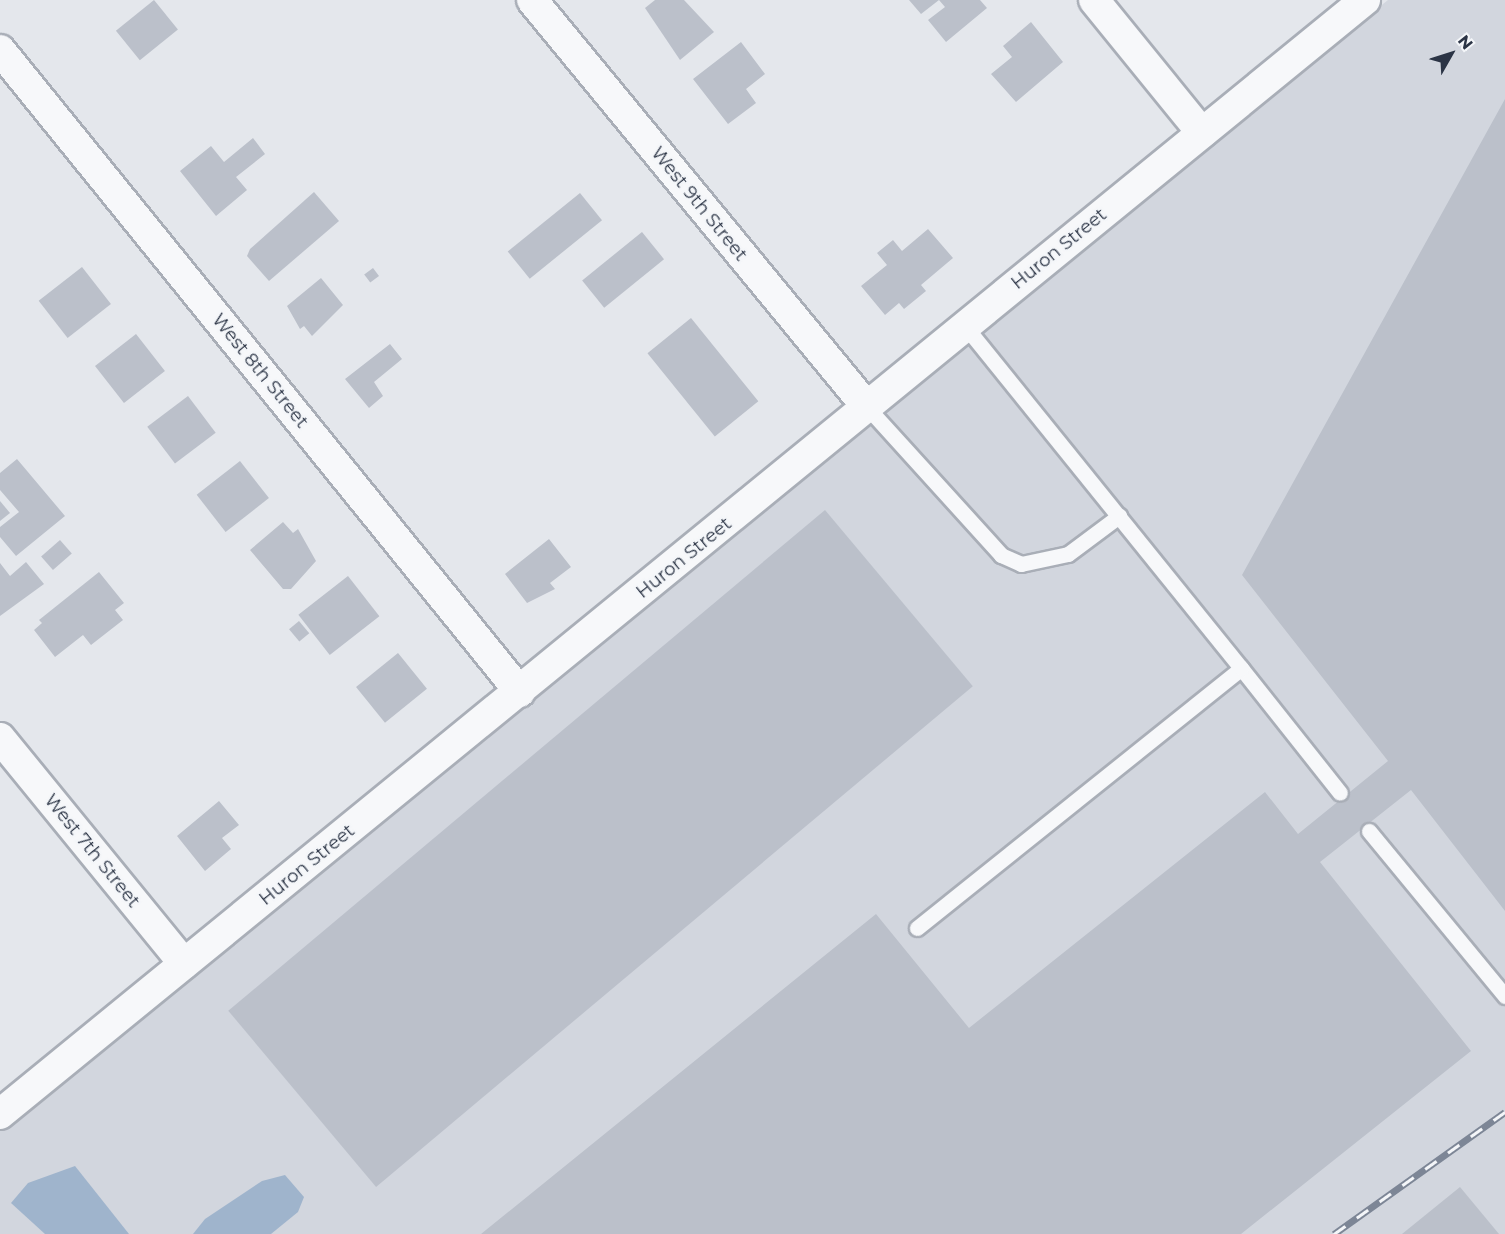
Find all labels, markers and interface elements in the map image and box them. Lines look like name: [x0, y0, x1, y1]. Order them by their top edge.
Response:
north arrow: [1421, 24, 1481, 84]
text: N: [1454, 31, 1477, 53]
street label: West 9th Street: [646, 143, 752, 265]
street label: Huron Street: [1007, 204, 1111, 294]
street label: West 8th Street: [207, 309, 313, 433]
street label: Huron Street: [632, 513, 736, 603]
street label: West 7th Street: [40, 790, 144, 912]
street label: Huron Street: [255, 820, 359, 910]

